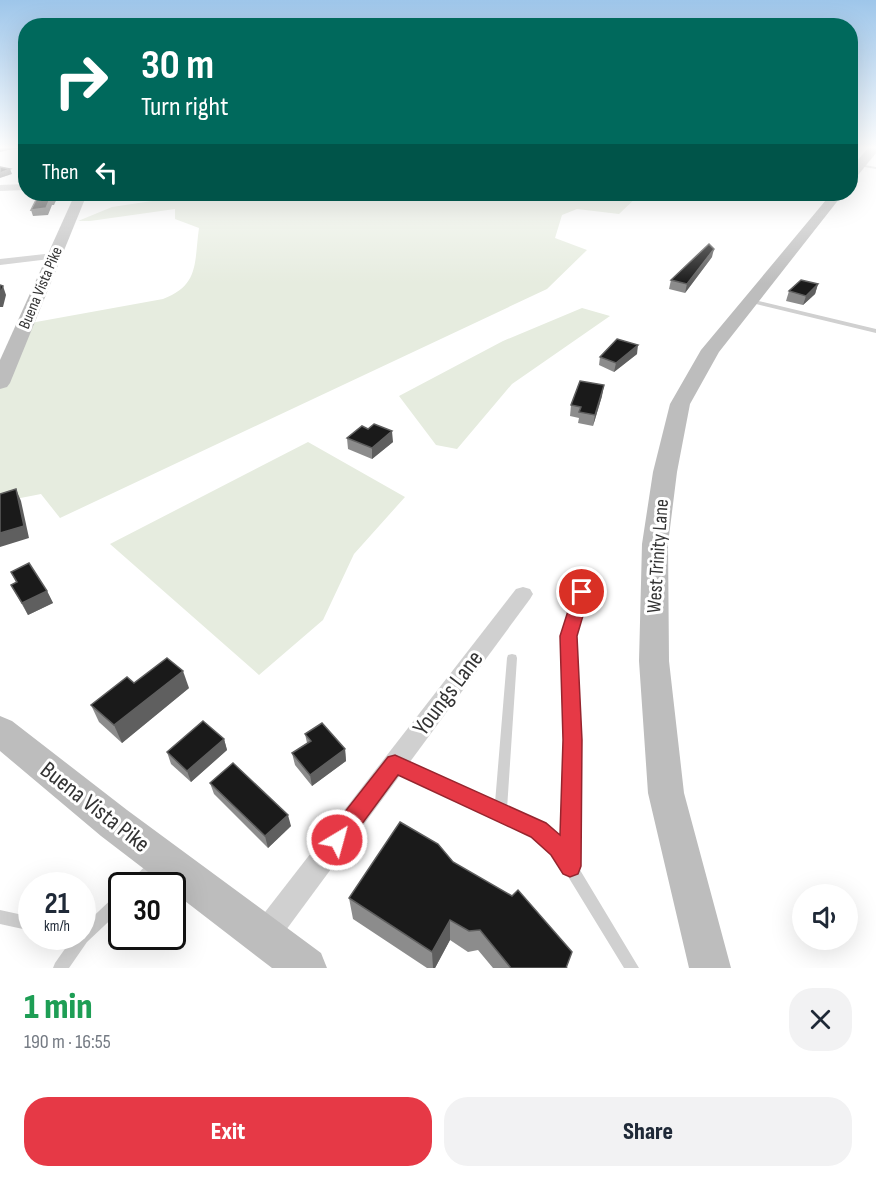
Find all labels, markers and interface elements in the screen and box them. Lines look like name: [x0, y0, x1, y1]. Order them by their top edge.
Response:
text: 30 m: [141, 40, 214, 91]
icon: right: [42, 42, 120, 120]
text: Turn right: [141, 91, 228, 123]
icon: left: [90, 156, 123, 189]
text: Then: [42, 159, 78, 186]
street label: Buena Vista Pike: [15, 244, 67, 332]
street label: West Trinity Lane: [642, 498, 674, 614]
pin: [556, 566, 607, 617]
icon: arrive: [565, 575, 598, 608]
street label: Youngs Lane: [407, 645, 489, 741]
street label: Buena Vista Pike: [35, 755, 155, 859]
position arrow: [305, 808, 369, 872]
speed limit sign: 30: [108, 872, 186, 950]
map controls: [792, 884, 858, 950]
button: sound: [792, 884, 858, 950]
text: 21: [45, 886, 69, 922]
text: km/h: [44, 917, 70, 936]
text: 1 min: [24, 986, 92, 1029]
button: close: [789, 988, 852, 1051]
text: 190 m · 16:55: [24, 1030, 111, 1054]
button: Exit: [24, 1097, 432, 1166]
button: Share: [444, 1097, 852, 1166]

